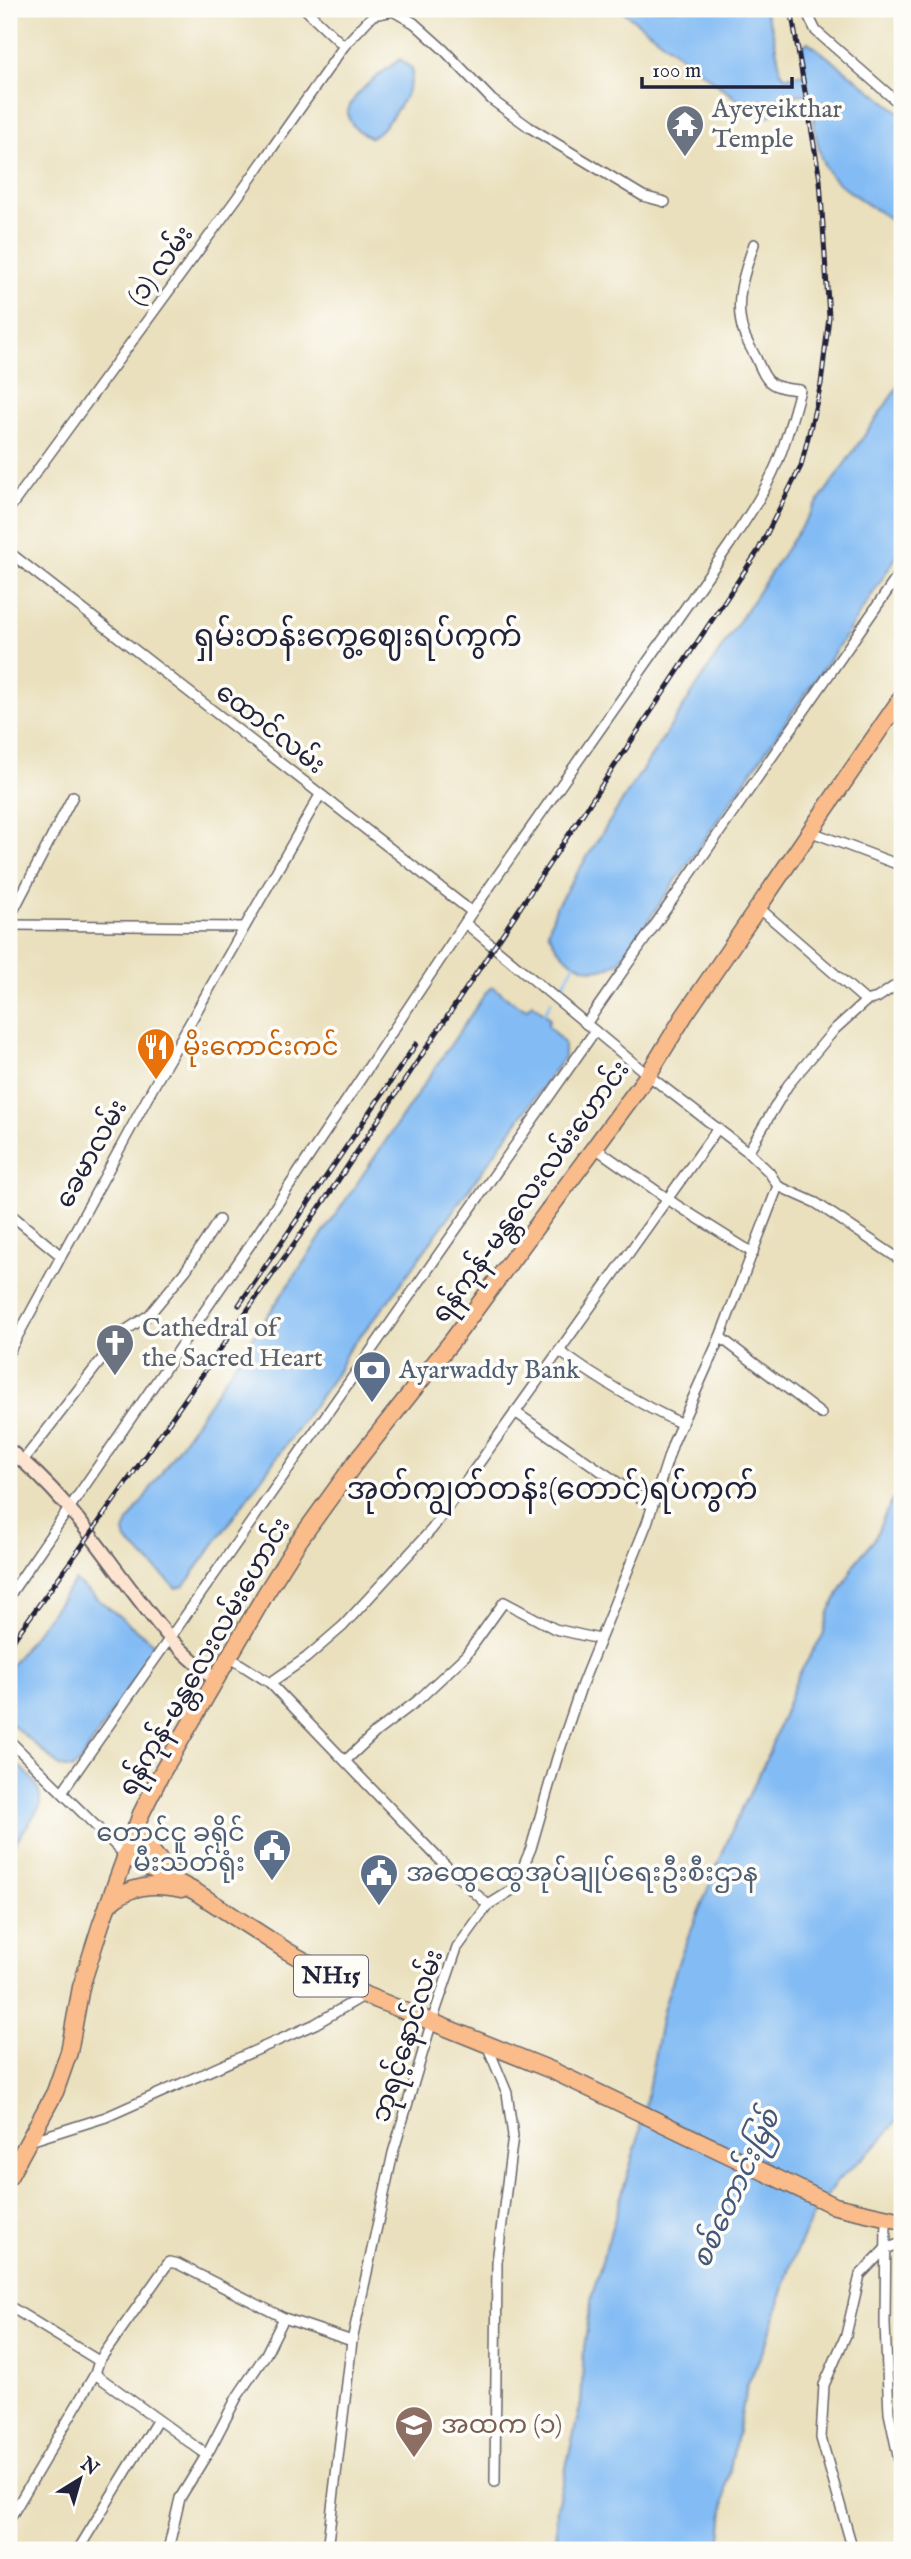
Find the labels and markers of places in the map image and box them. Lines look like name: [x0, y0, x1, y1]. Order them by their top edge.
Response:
place label: Ayeyeikthar Temple: [711, 93, 843, 156]
temple icon: Ayeyeikthar Temple: [664, 103, 706, 158]
restaurant icon: မိုးကောင်းကင်: [135, 1026, 177, 1081]
place label: မိုးကောင်းကင်: [183, 1029, 339, 1067]
place label: Cathedral of the Sacred Heart: [142, 1312, 323, 1375]
church icon: Cathedral of the Sacred Heart: [94, 1322, 136, 1377]
bank icon: Ayarwaddy Bank: [351, 1349, 393, 1404]
place label: Ayarwaddy Bank: [398, 1354, 581, 1387]
place label: တောင်ငူ ခရိုင် မီးသတ်ရုံး: [96, 1815, 245, 1883]
public building icon: တောင်ငူ ခရိုင် မီးသတ်ရုံး: [251, 1827, 293, 1882]
public building icon: အထွေထွေအုပ်ချုပ်ရေးဦးစီးဌာန: [358, 1852, 400, 1907]
place label: အထွေထွေအုပ်ချုပ်ရေးဦးစီးဌာန: [406, 1855, 758, 1893]
school or university icon: အထက (၁): [393, 2404, 435, 2459]
place label: အထက (၁): [441, 2409, 562, 2442]

